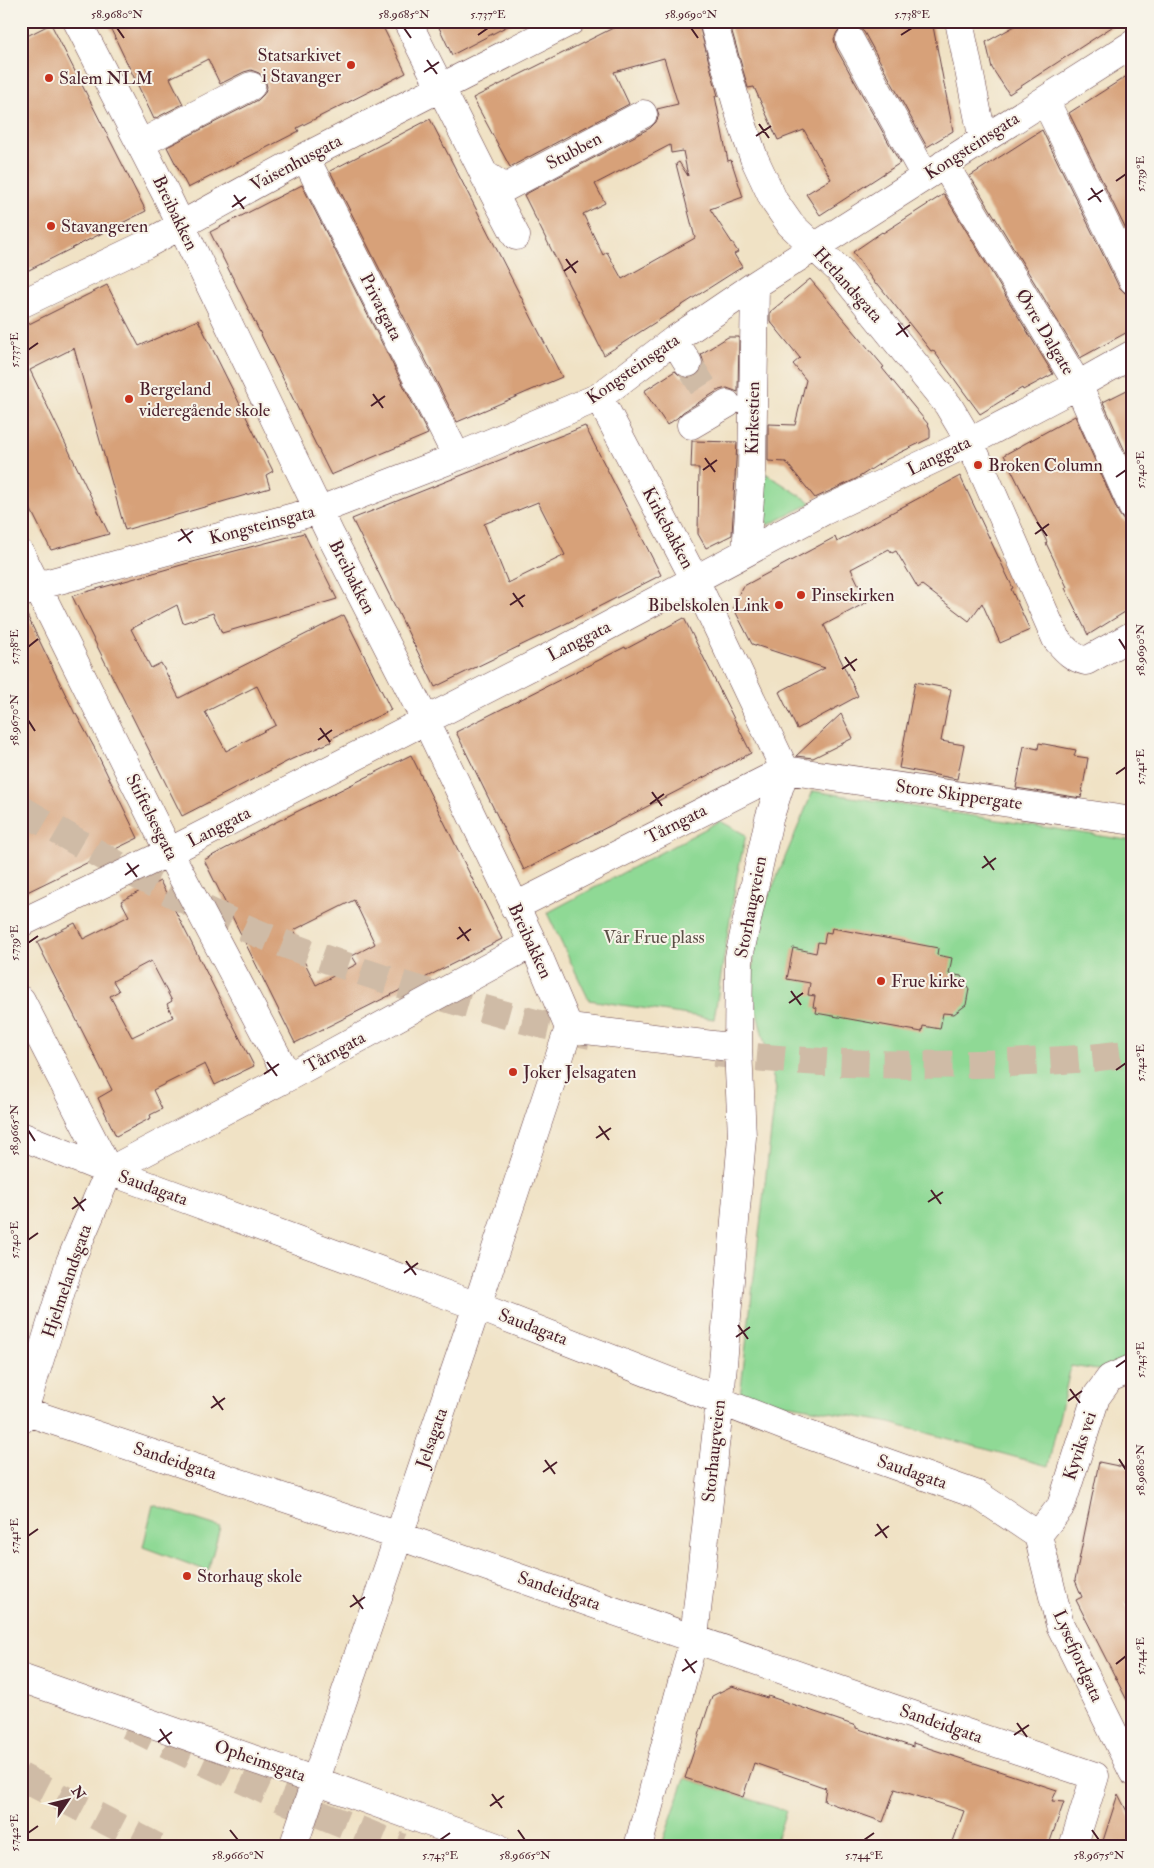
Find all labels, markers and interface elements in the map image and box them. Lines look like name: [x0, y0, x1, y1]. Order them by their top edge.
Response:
text: 58.9680°N: [91, 7, 143, 22]
text: 58.9685°N: [378, 7, 430, 22]
text: 5.737°E: [470, 7, 506, 22]
text: 58.9690°N: [665, 7, 718, 22]
text: 5.738°E: [894, 7, 930, 22]
place label: Statsarkivet i Stavanger: [257, 44, 341, 88]
marker: Statsarkivet i Stavanger: [345, 59, 357, 71]
place label: Salem NLM: [59, 67, 153, 90]
marker: Salem NLM: [43, 72, 55, 84]
street label: Kongsteinsgata: [920, 107, 1024, 185]
street label: Stubben: [542, 127, 606, 175]
street label: Vaisenhusgata: [246, 129, 346, 197]
text: 5.739°E: [1133, 156, 1148, 192]
street label: Breibakken: [147, 172, 203, 254]
place label: Stavangeren: [61, 215, 148, 238]
marker: Stavangeren: [45, 220, 57, 232]
street label: Hetlandsgata: [808, 242, 888, 328]
street label: Privatgata: [354, 270, 408, 345]
street label: Øvre Dalgate: [1010, 285, 1080, 380]
street label: Kongsteinsgata: [582, 328, 684, 409]
text: 5.737°E: [7, 332, 22, 368]
place label: Bergeland videregående skole: [138, 378, 271, 422]
street label: Kirkestien: [741, 381, 765, 455]
marker: Bergeland videregående skole: [123, 393, 135, 405]
street label: Langgata: [903, 430, 975, 481]
text: 5.740°E: [1133, 451, 1148, 489]
place label: Broken Column: [988, 454, 1103, 477]
marker: Broken Column: [972, 459, 984, 471]
street label: Kirkebakken: [637, 483, 699, 573]
street label: Kongsteinsgata: [207, 500, 318, 550]
street label: Breibakken: [323, 536, 381, 618]
place label: Pinsekirken: [811, 584, 894, 607]
marker: Pinsekirken: [795, 589, 807, 601]
place label: Bibelskolen Link: [648, 594, 769, 617]
marker: Bibelskolen Link: [773, 599, 785, 611]
street label: Langgata: [543, 615, 615, 667]
text: 58.9690°N: [1133, 623, 1148, 676]
text: 5.738°E: [7, 629, 22, 665]
text: 58.9670°N: [7, 694, 22, 746]
text: 5.741°E: [1133, 749, 1148, 785]
street label: Stiftelsesgata: [120, 770, 184, 865]
street label: Store Skippergate: [894, 775, 1024, 815]
street label: Tårngata: [641, 799, 711, 849]
street label: Langgata: [183, 801, 255, 853]
street label: Storhaugveien: [730, 854, 772, 960]
street label: Breibakken: [503, 900, 557, 982]
text: 5.739°E: [7, 925, 22, 961]
park label: Vår Frue plass: [603, 926, 705, 949]
place label: Frue kirke: [891, 970, 966, 993]
marker: Frue kirke: [875, 975, 887, 987]
street label: Tårngata: [301, 1026, 370, 1078]
text: 5.742°E: [1133, 1044, 1148, 1082]
place label: Joker Jelsagaten: [522, 1061, 636, 1084]
marker: Joker Jelsagaten: [507, 1066, 519, 1078]
text: 58.9665°N: [7, 1104, 22, 1156]
street label: Saudagata: [115, 1165, 192, 1211]
text: 5.740°E: [7, 1221, 22, 1259]
street label: Hjelmelandsgata: [37, 1221, 97, 1341]
street label: Saudagata: [495, 1303, 572, 1351]
text: 5.743°E: [1133, 1342, 1148, 1378]
street label: Storhaugveien: [697, 1399, 731, 1503]
street label: Jelsagata: [411, 1404, 453, 1472]
street label: Kyviks vei: [1058, 1409, 1102, 1483]
street label: Sandeidgata: [131, 1437, 220, 1485]
text: 58.9680°N: [1133, 1444, 1148, 1496]
street label: Saudagata: [874, 1449, 951, 1495]
text: 5.741°E: [7, 1518, 22, 1554]
place label: Storhaug skole: [197, 1565, 302, 1588]
street label: Sandeidgata: [515, 1566, 604, 1616]
marker: Storhaug skole: [181, 1570, 193, 1582]
street label: Lysefjordgata: [1048, 1606, 1109, 1706]
text: 5.744°E: [1133, 1637, 1148, 1675]
street label: Sandeidgata: [897, 1699, 986, 1749]
street label: Opheimsgata: [211, 1735, 309, 1788]
north arrow: [42, 1776, 92, 1826]
text: N: [67, 1782, 89, 1803]
text: 5.742°E: [7, 1814, 22, 1852]
text: 58.9660°N: [212, 1848, 265, 1863]
text: 5.743°E: [422, 1848, 458, 1863]
text: 58.9665°N: [499, 1848, 551, 1863]
text: 5.744°E: [845, 1848, 883, 1863]
text: 58.9675°N: [1073, 1848, 1125, 1863]

